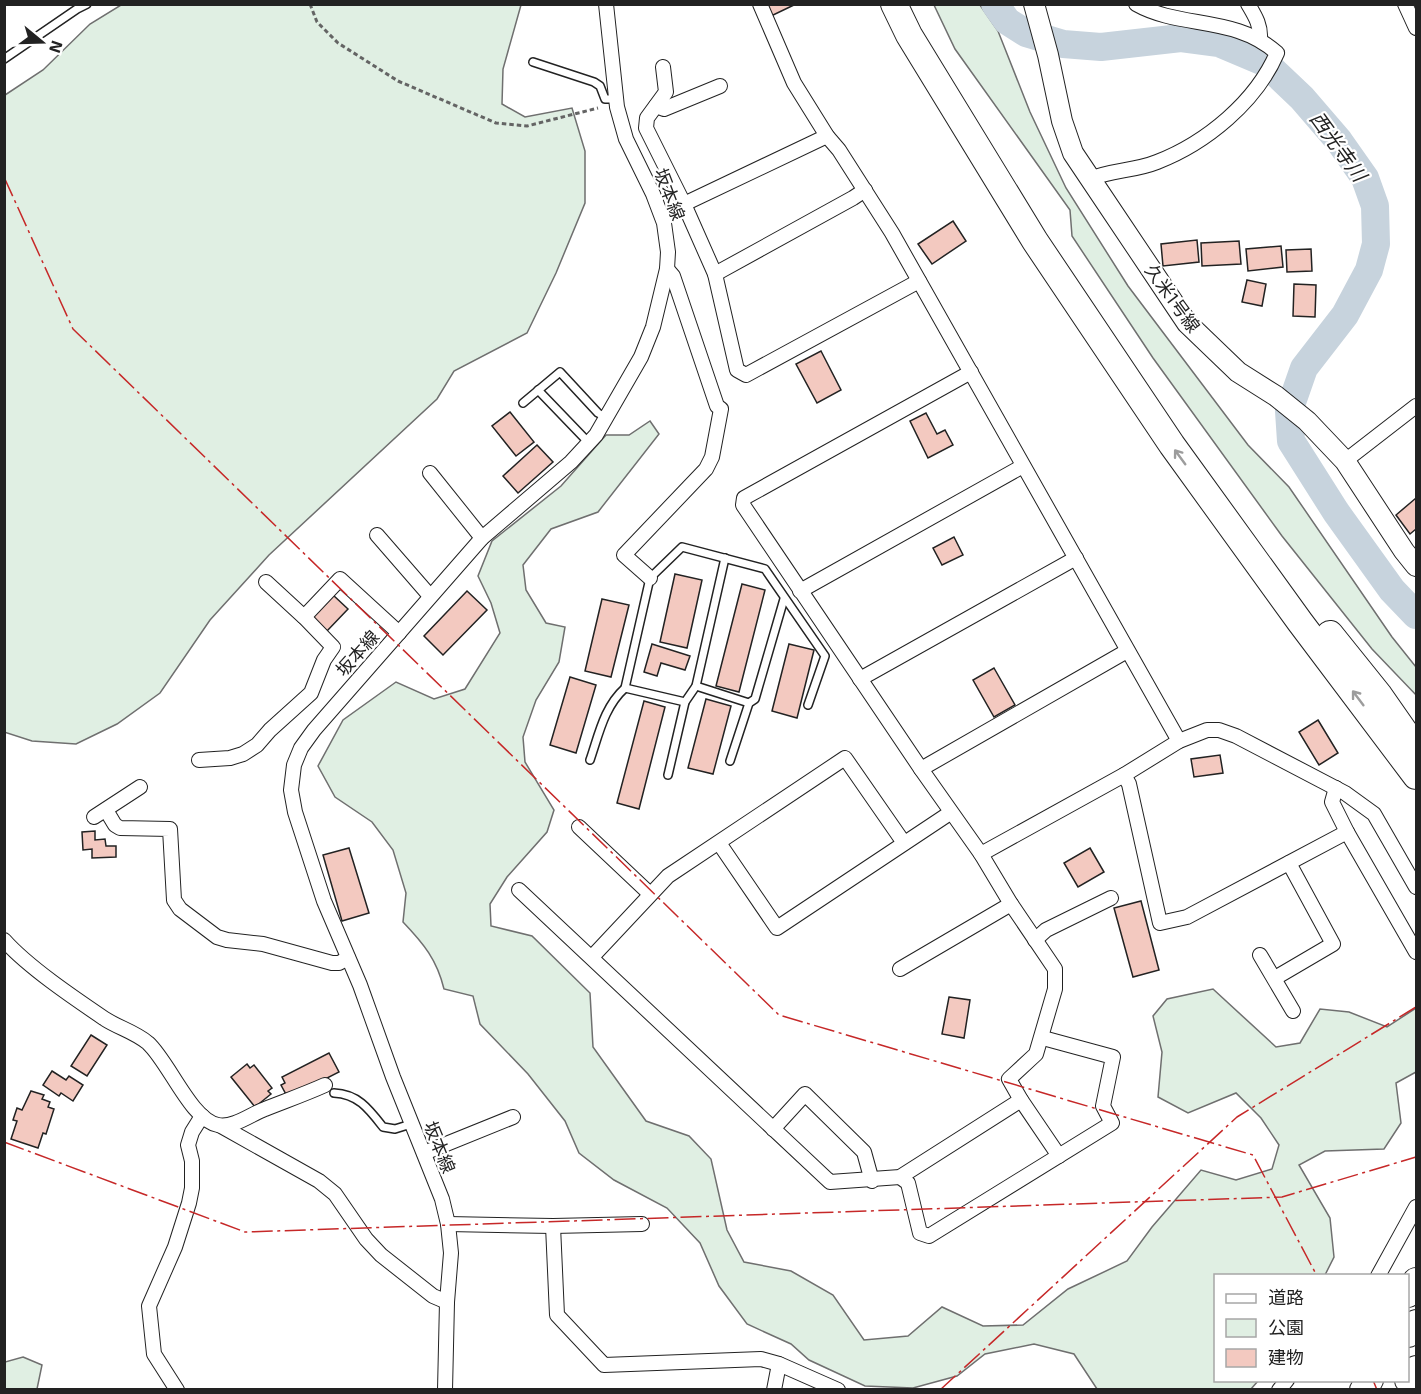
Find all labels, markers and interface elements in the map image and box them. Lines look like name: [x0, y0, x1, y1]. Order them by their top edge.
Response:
north arrow: [12, 12, 72, 72]
text: N: [46, 38, 68, 56]
water label: 西光寺川: [1306, 107, 1373, 187]
street label: 坂本線: [650, 165, 690, 223]
street label: 久米1号線: [1141, 260, 1205, 336]
one-way arrow: [1174, 449, 1186, 465]
street label: 坂本線: [331, 626, 383, 680]
one-way arrow: [1352, 691, 1364, 707]
street label: 坂本線: [420, 1118, 460, 1176]
legend: [1214, 1274, 1409, 1382]
text: 道路: [1268, 1286, 1304, 1308]
text: 公園: [1268, 1316, 1304, 1338]
text: 建物: [1268, 1346, 1304, 1368]

